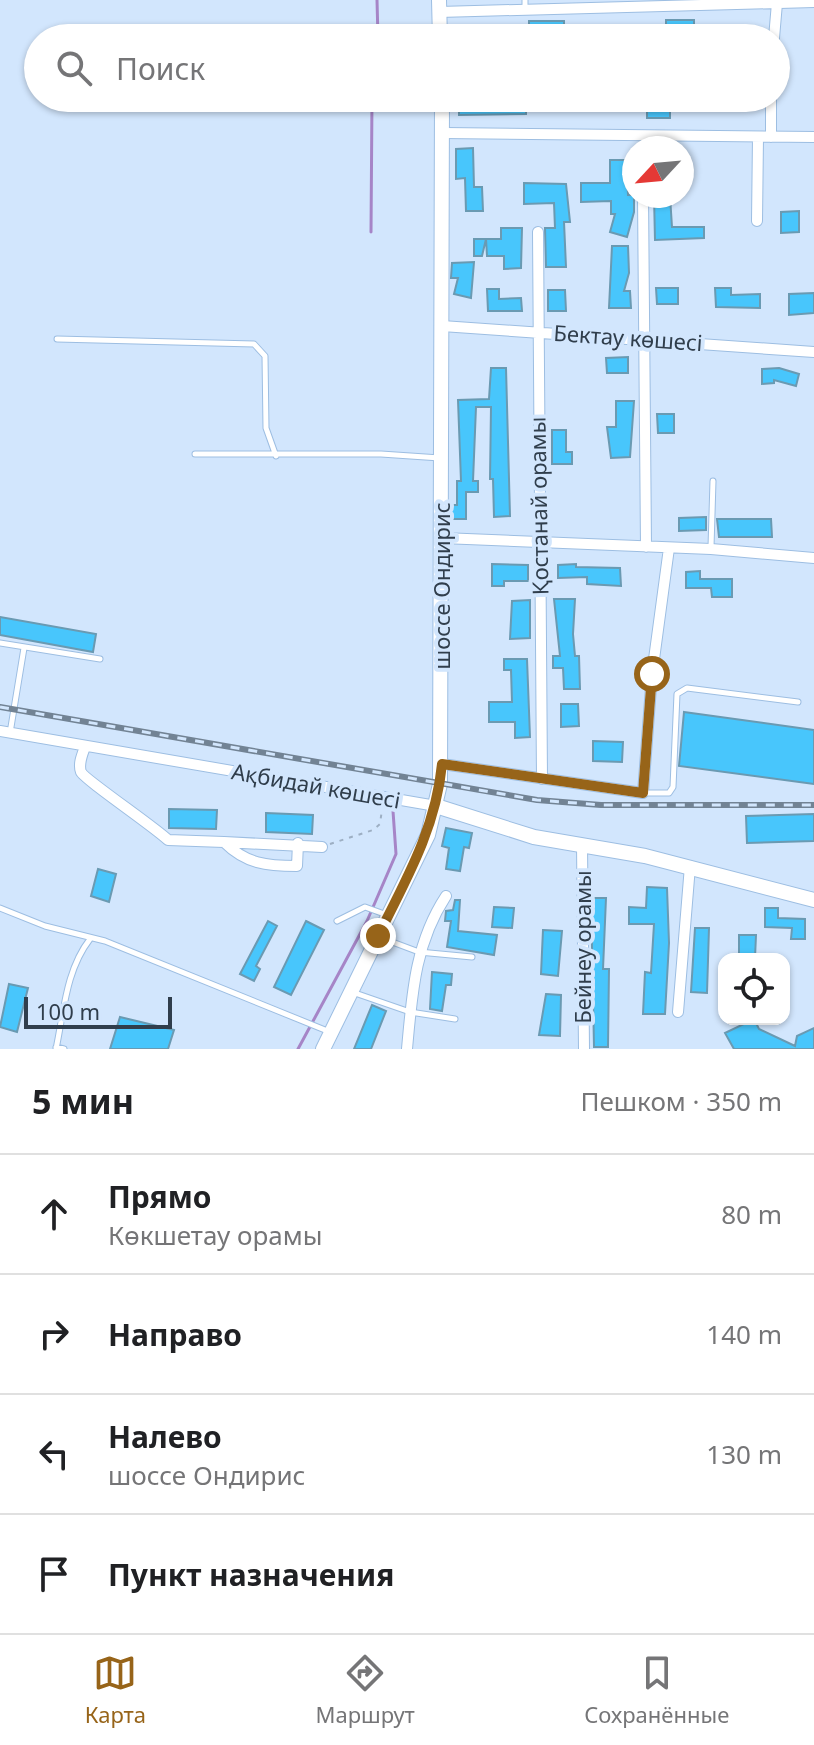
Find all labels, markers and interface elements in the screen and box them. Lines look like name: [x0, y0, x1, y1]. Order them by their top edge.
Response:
search box: [24, 24, 790, 112]
icon: search: [52, 46, 96, 90]
text: Поиск: [116, 48, 205, 89]
north arrow: [622, 136, 694, 208]
street label: Бектау көшесі: [553, 317, 704, 357]
street label: Қостанай орамы: [521, 417, 555, 596]
street label: шоссе Ондирис: [426, 503, 456, 669]
route start: [634, 656, 670, 692]
street label: Ақбидай көшесі: [229, 755, 403, 815]
street label: Бейнеу орамы: [567, 870, 597, 1024]
route end: [360, 918, 396, 954]
map controls: [718, 953, 790, 1025]
button: locate: [718, 953, 790, 1025]
scale bar: [24, 993, 172, 1029]
text: 100 m: [36, 996, 100, 1026]
text: 5 мин: [32, 1078, 134, 1124]
text: Пешком · 350 m: [580, 1083, 782, 1119]
text: Прямо: [108, 1176, 212, 1217]
icon: ahead: [32, 1192, 76, 1236]
text: 80 m: [721, 1196, 782, 1232]
text: Көкшетау орамы: [108, 1217, 323, 1253]
icon: right: [32, 1312, 76, 1356]
text: Направо: [108, 1314, 242, 1355]
text: 140 m: [706, 1316, 782, 1352]
text: Налево: [108, 1416, 222, 1457]
icon: left: [32, 1432, 76, 1476]
text: 130 m: [706, 1436, 782, 1472]
text: шоссе Ондирис: [108, 1457, 305, 1493]
icon: arrive: [32, 1552, 76, 1596]
text: Пункт назначения: [108, 1554, 394, 1595]
tab: Карта: [85, 1651, 146, 1729]
tab: Маршрут: [315, 1651, 415, 1729]
tab: Сохранённые: [584, 1651, 729, 1729]

